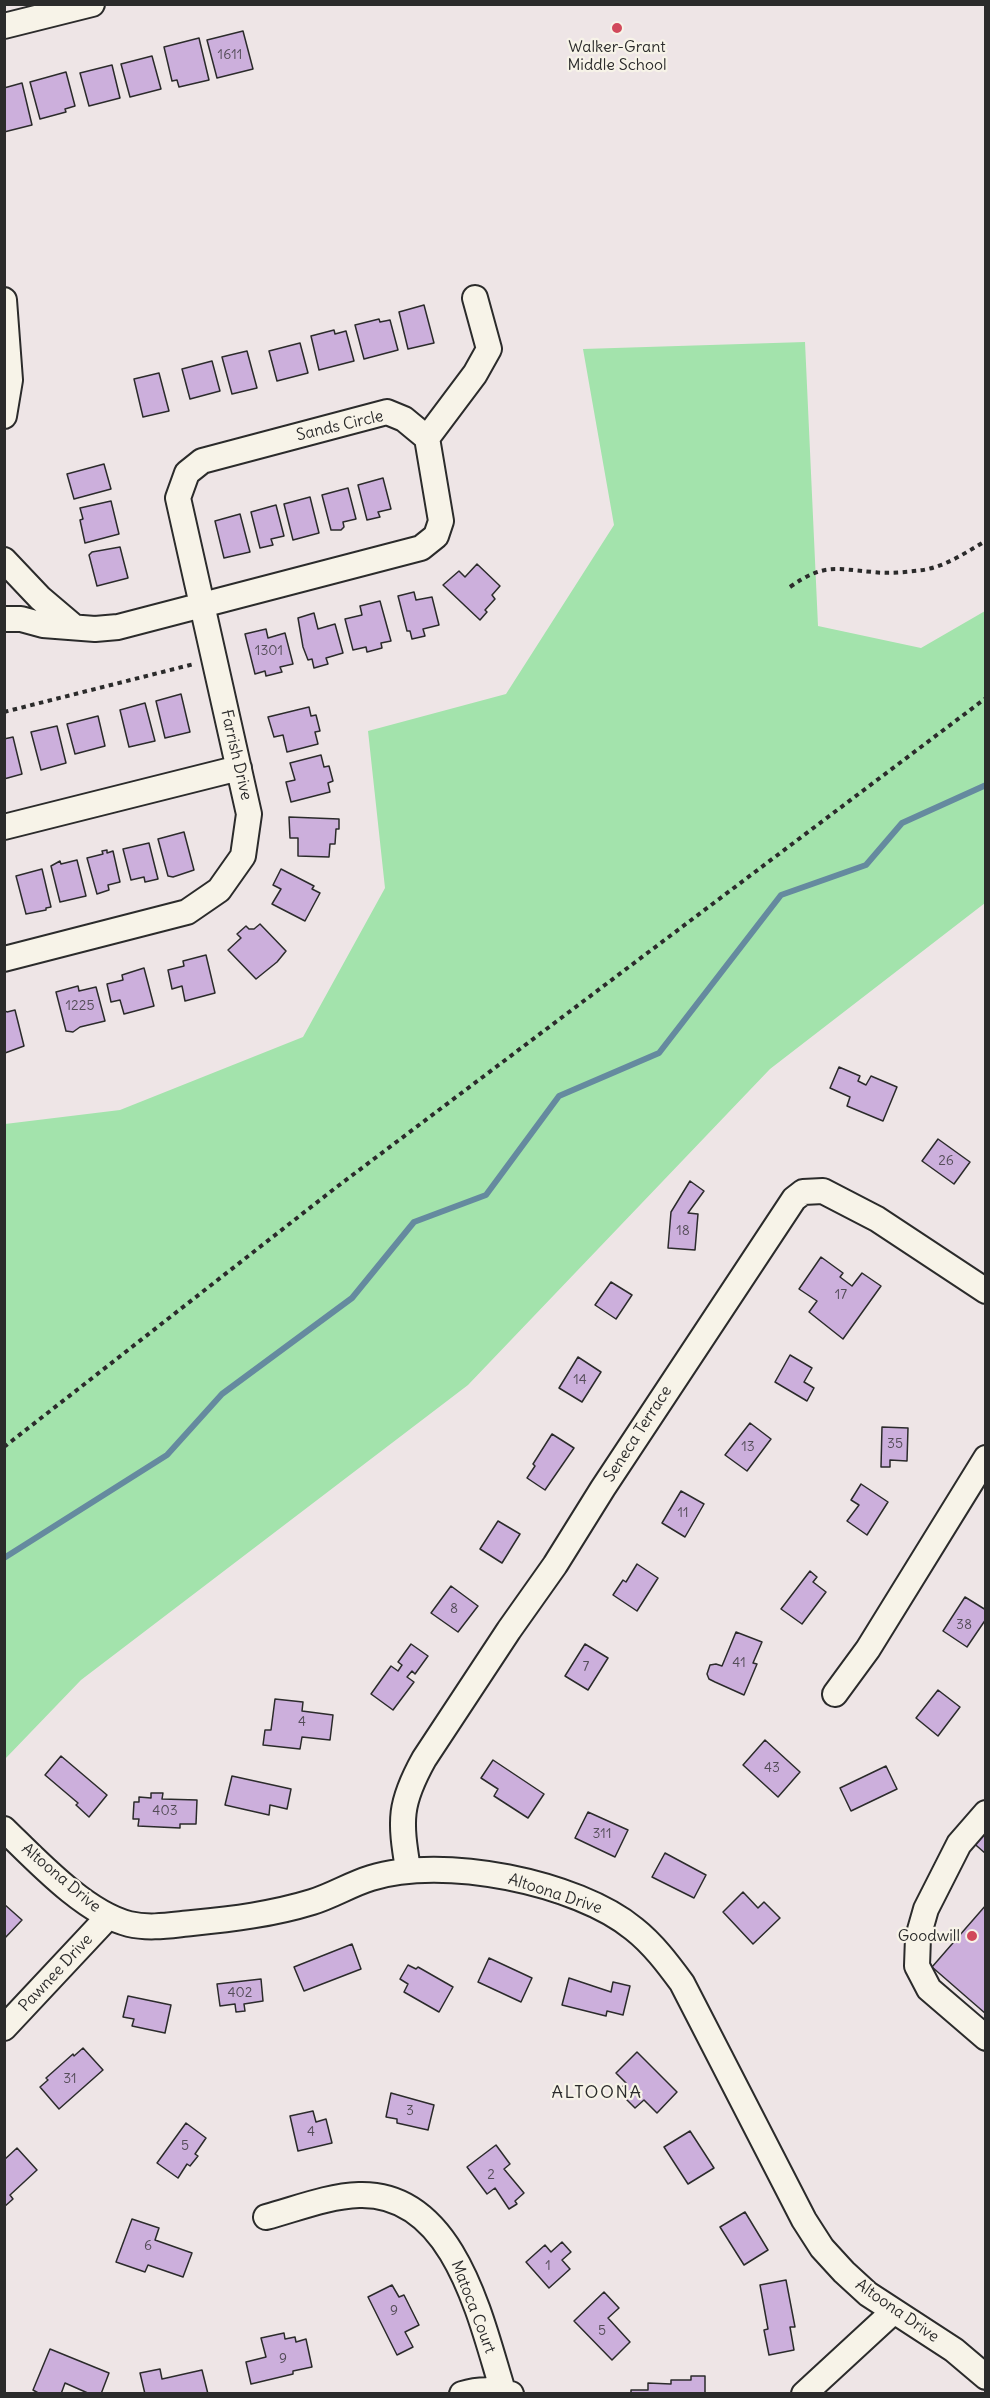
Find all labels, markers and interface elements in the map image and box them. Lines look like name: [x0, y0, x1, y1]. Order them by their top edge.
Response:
marker: Walker-Grant Middle School: [610, 21, 624, 35]
place label: Walker-Grant Middle School: [567, 37, 667, 75]
house number: 1611: [218, 47, 242, 63]
street label: Sands Circle: [295, 407, 385, 445]
house number: 1301: [255, 643, 283, 659]
street label: Farrish Drive: [216, 708, 256, 802]
house number: 1225: [66, 998, 94, 1014]
house number: 26: [938, 1153, 954, 1169]
house number: 18: [676, 1223, 690, 1239]
house number: 17: [835, 1287, 847, 1303]
house number: 14: [573, 1372, 587, 1388]
street label: Seneca Terrace: [600, 1382, 676, 1486]
house number: 35: [887, 1436, 903, 1452]
house number: 13: [741, 1439, 755, 1455]
house number: 11: [677, 1505, 689, 1521]
house number: 8: [450, 1601, 458, 1617]
house number: 38: [956, 1617, 972, 1633]
house number: 41: [732, 1655, 746, 1671]
house number: 7: [583, 1659, 589, 1675]
house number: 4: [298, 1714, 306, 1730]
house number: 43: [764, 1760, 780, 1776]
house number: 403: [152, 1803, 178, 1819]
house number: 311: [593, 1826, 611, 1842]
street label: Altoona Drive: [18, 1839, 104, 1917]
street label: Altoona Drive: [506, 1870, 604, 1918]
place label: Goodwill: [898, 1926, 960, 1946]
marker: Goodwill: [965, 1929, 979, 1943]
street label: Pawnee Drive: [15, 1930, 97, 2016]
house number: 402: [228, 1985, 252, 2001]
house number: 31: [63, 2071, 77, 2087]
district label: ALTOONA: [552, 2082, 642, 2104]
house number: 3: [406, 2103, 414, 2119]
house number: 4: [307, 2124, 315, 2140]
house number: 5: [181, 2138, 189, 2154]
house number: 2: [487, 2167, 495, 2183]
house number: 6: [144, 2238, 152, 2254]
street label: Matoca Court: [446, 2258, 500, 2356]
house number: 1: [545, 2258, 551, 2274]
street label: Altoona Drive: [852, 2275, 942, 2347]
house number: 9: [390, 2303, 398, 2319]
house number: 5: [598, 2323, 606, 2339]
house number: 9: [279, 2351, 287, 2367]

